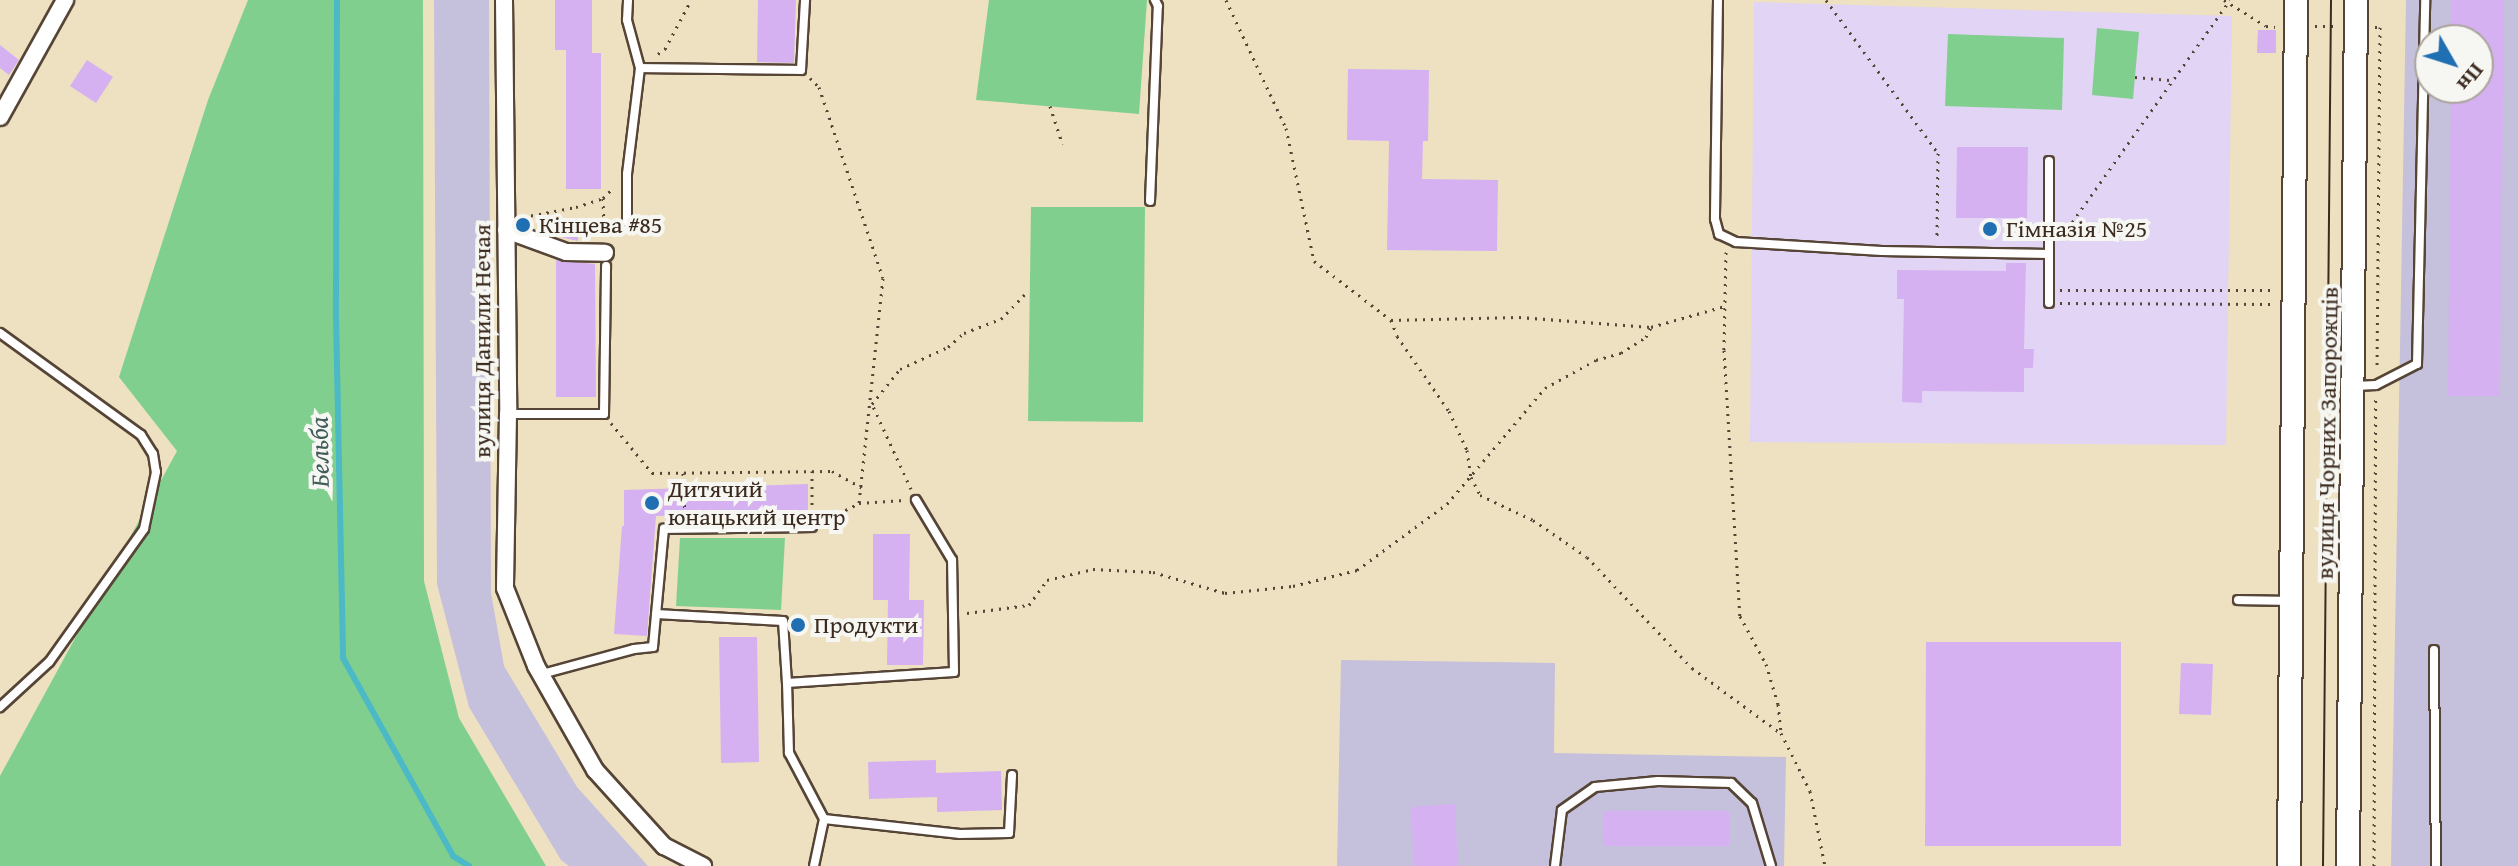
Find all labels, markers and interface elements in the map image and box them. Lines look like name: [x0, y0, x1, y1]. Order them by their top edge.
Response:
north arrow: [2414, 24, 2494, 104]
text: Пн: [2450, 57, 2492, 99]
place label: Кінцева #85: [539, 211, 662, 239]
place label: Гімназія №25: [2006, 215, 2147, 243]
marker: Кінцева #85: [514, 216, 532, 234]
marker: Гімназія №25: [1981, 220, 1999, 238]
street label: вулиця Данили Нечая: [468, 224, 496, 458]
street label: вулиця Чорних Запорожців: [2310, 286, 2344, 580]
water label: Бельба: [303, 416, 335, 488]
place label: Дитячий юнацький центр: [668, 475, 845, 531]
marker: Дитячий юнацький центр: [643, 494, 661, 512]
place label: Продукти: [814, 611, 918, 639]
marker: Продукти: [789, 616, 807, 634]

